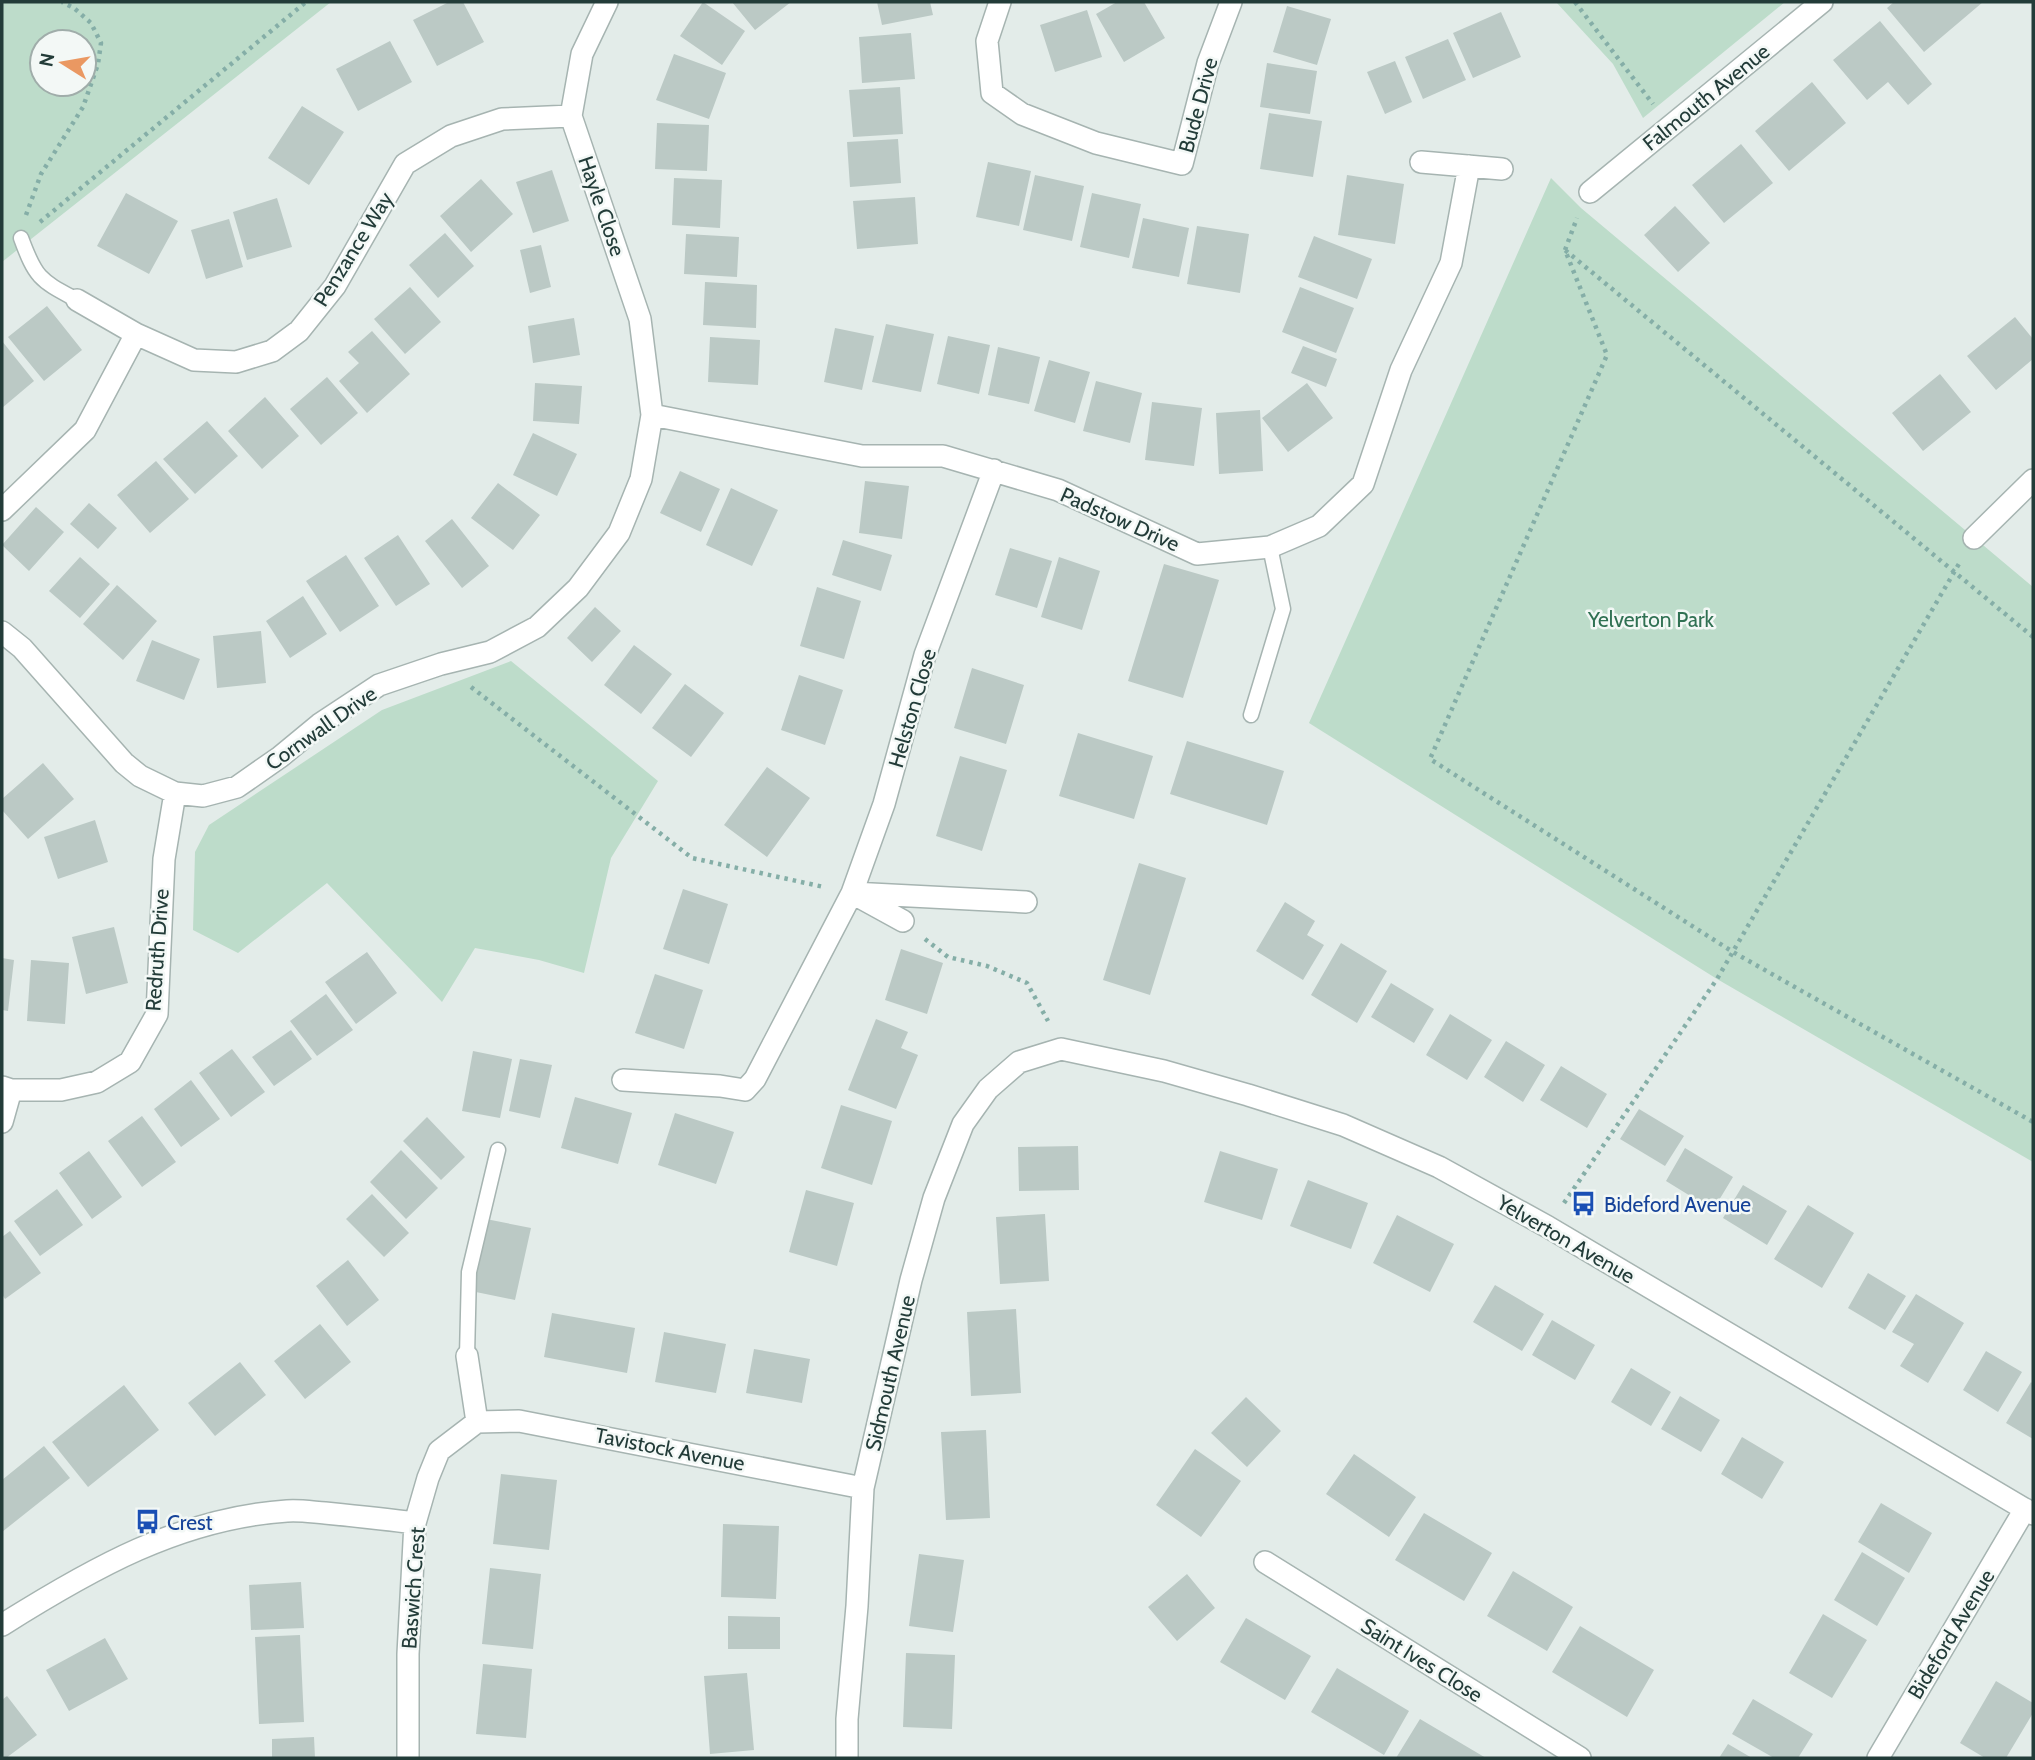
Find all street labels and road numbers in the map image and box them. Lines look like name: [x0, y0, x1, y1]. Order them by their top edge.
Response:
street label: Falmouth Avenue: [1638, 38, 1775, 156]
street label: Bude Drive: [1173, 54, 1223, 155]
street label: Hayle Close: [573, 153, 631, 259]
street label: Penzance Way: [308, 187, 398, 311]
street label: Padstow Drive: [1057, 482, 1184, 556]
street label: Helston Close: [883, 645, 941, 770]
street label: Cornwall Drive: [261, 681, 381, 775]
street label: Redruth Drive: [140, 888, 174, 1012]
street label: Yelverton Avenue: [1492, 1189, 1639, 1289]
street label: Sidmouth Avenue: [860, 1292, 920, 1453]
street label: Tavistock Avenue: [593, 1422, 747, 1476]
street label: Baswich Crest: [396, 1526, 430, 1650]
street label: Bideford Avenue: [1902, 1564, 2000, 1703]
street label: Saint Ives Close: [1357, 1613, 1488, 1707]

